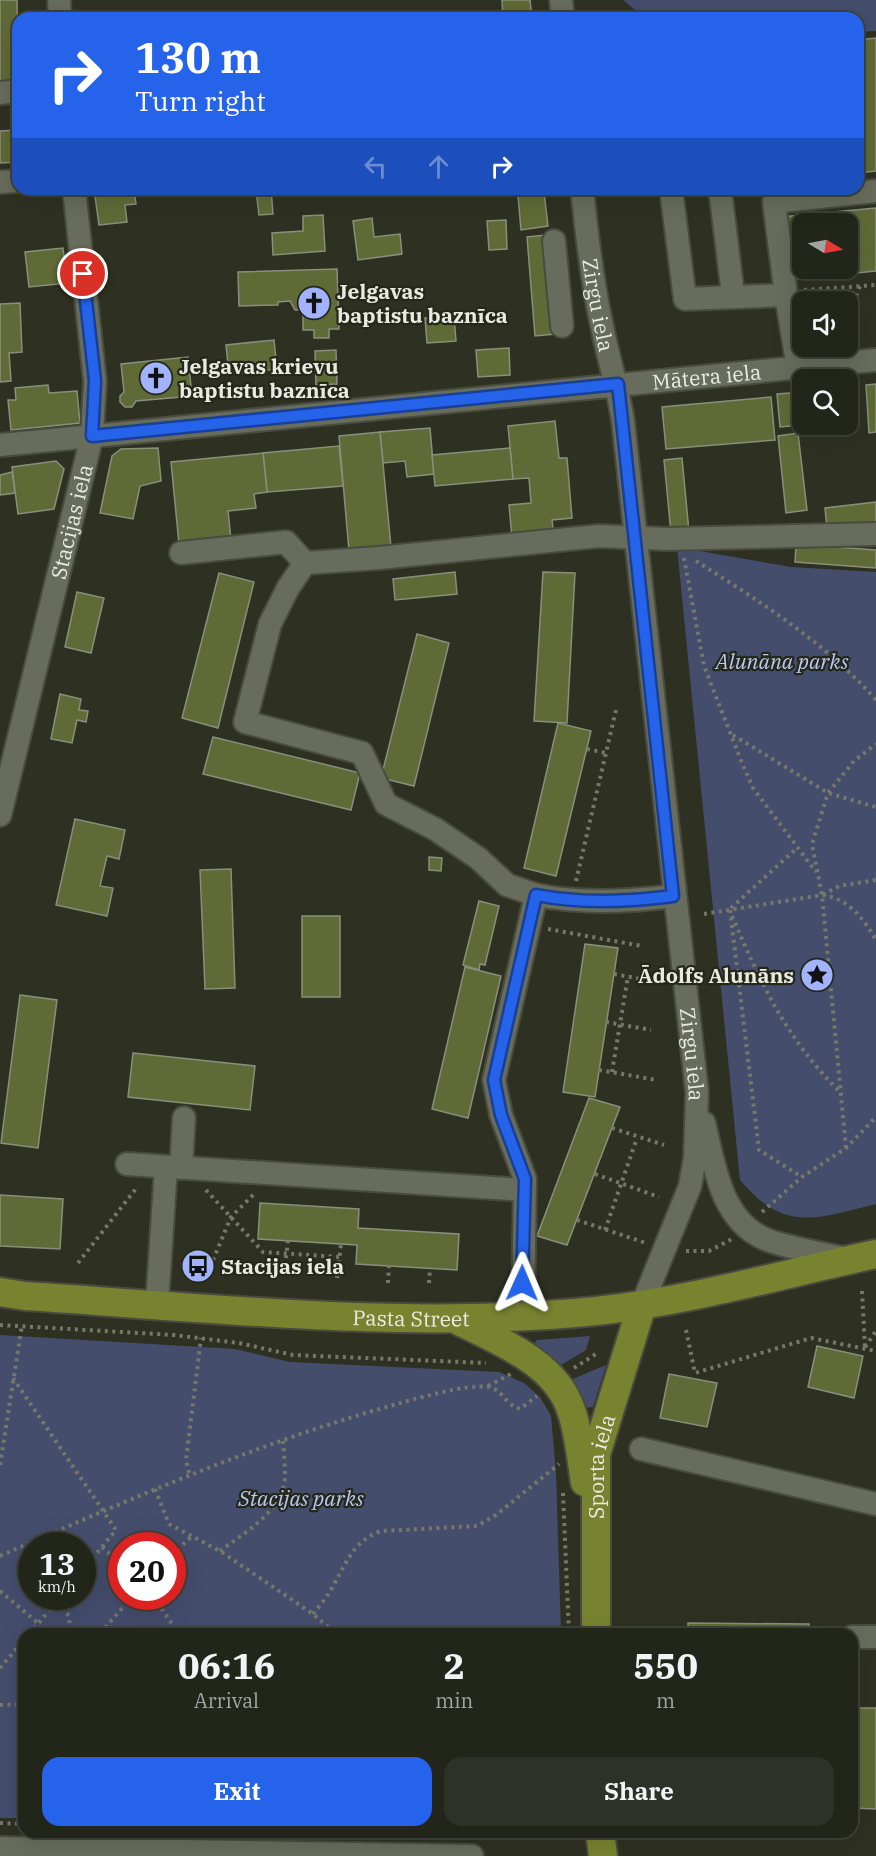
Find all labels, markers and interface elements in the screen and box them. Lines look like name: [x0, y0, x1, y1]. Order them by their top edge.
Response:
text: 130 m: [135, 30, 261, 85]
icon: right: [36, 36, 114, 114]
text: Turn right: [135, 83, 266, 118]
icon: left: [359, 150, 392, 183]
icon: ahead: [422, 150, 455, 183]
icon: right: [485, 150, 518, 183]
north arrow: [792, 213, 858, 279]
map controls: [792, 213, 858, 435]
pin: [57, 248, 108, 299]
street label: Zirgu iela: [576, 256, 621, 354]
icon: arrive: [66, 257, 99, 290]
place label: Jelgavas baptistu baznīca: [337, 277, 508, 329]
church icon: Jelgavas baptistu baznīca: [296, 285, 332, 321]
button: sound: [792, 291, 858, 357]
place label: Jelgavas krievu baptistu baznīca: [179, 352, 350, 404]
street label: Mātera iela: [651, 357, 763, 396]
church icon: Jelgavas krievu baptistu baznīca: [138, 360, 174, 396]
button: search: [792, 369, 858, 435]
street label: Stacijas iela: [44, 461, 99, 582]
park label: Alunāna parks: [714, 647, 849, 675]
place icon: Ādolfs Alunāns: [799, 957, 835, 993]
place label: Ādolfs Alunāns: [638, 961, 794, 989]
street label: Zirgu iela: [674, 1006, 711, 1102]
bus stop icon: Stacijas iela: [180, 1248, 216, 1284]
position arrow: [490, 1251, 554, 1315]
place label: Stacijas iela: [221, 1252, 344, 1280]
street label: Pasta Street: [352, 1303, 470, 1332]
street label: Sporta iela: [582, 1411, 621, 1519]
park label: Stacijas parks: [237, 1484, 364, 1512]
speed limit sign: 20: [108, 1532, 186, 1610]
text: 13: [39, 1544, 75, 1583]
text: km/h: [38, 1577, 76, 1596]
text: 06:16: [178, 1642, 275, 1689]
text: 2: [443, 1642, 465, 1689]
text: 550: [633, 1642, 698, 1689]
text: Arrival: [194, 1687, 259, 1714]
text: min: [435, 1687, 473, 1714]
text: m: [656, 1687, 675, 1714]
button: Exit: [42, 1757, 432, 1826]
button: Share: [444, 1757, 834, 1826]

